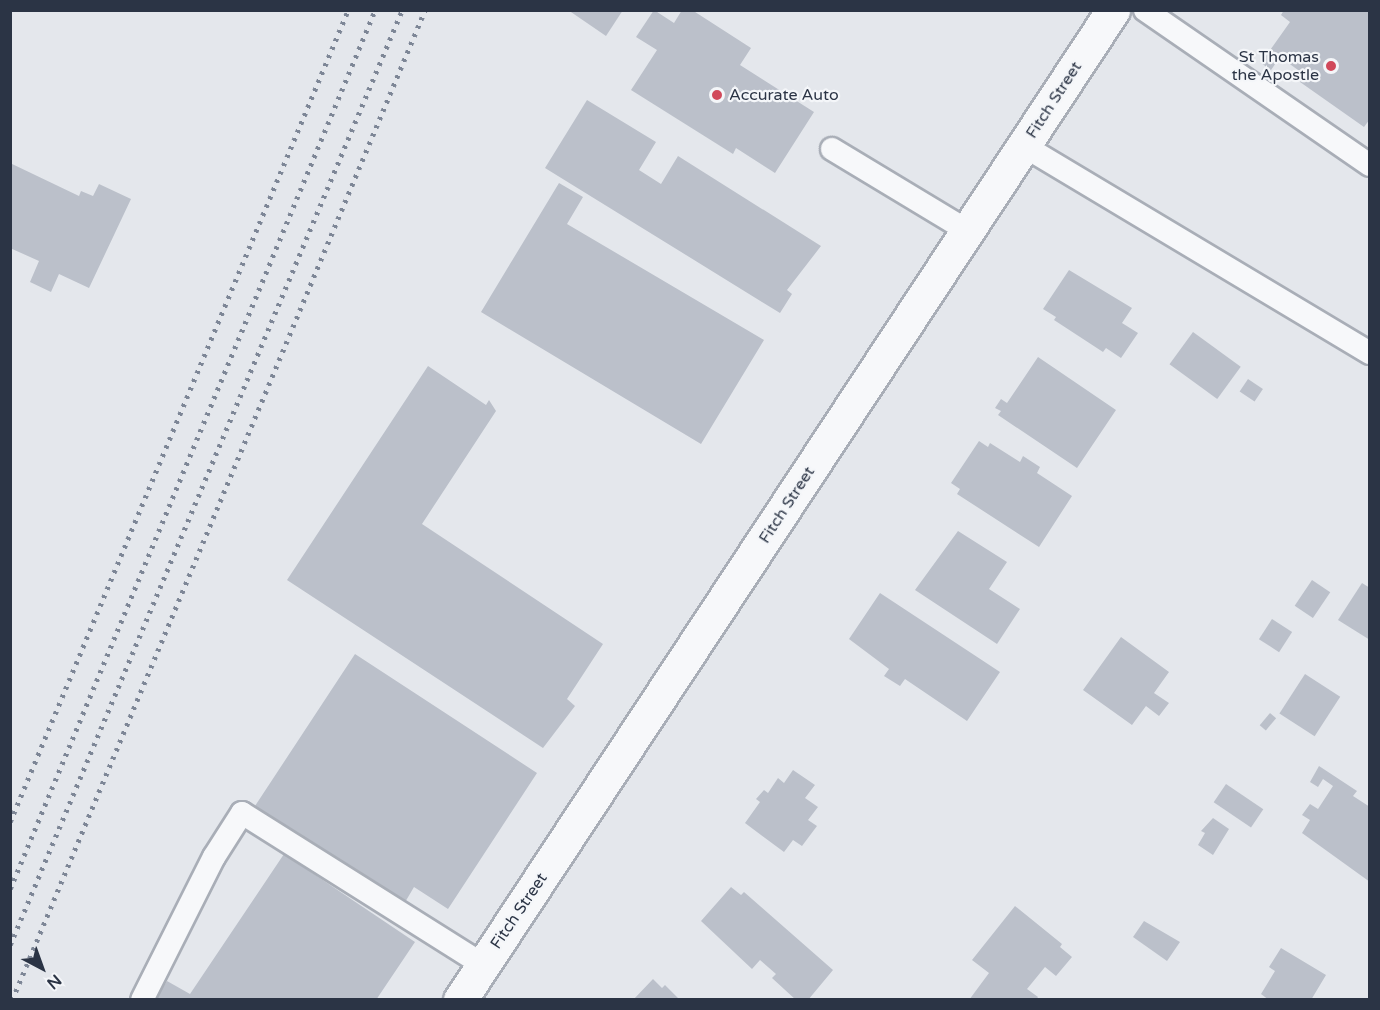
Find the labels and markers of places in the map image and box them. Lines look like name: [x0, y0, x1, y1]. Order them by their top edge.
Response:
place label: St Thomas the Apostle: [1231, 47, 1319, 85]
marker: St Thomas the Apostle: [1324, 59, 1338, 73]
place label: Accurate Auto: [729, 85, 839, 105]
marker: Accurate Auto: [710, 88, 724, 102]

